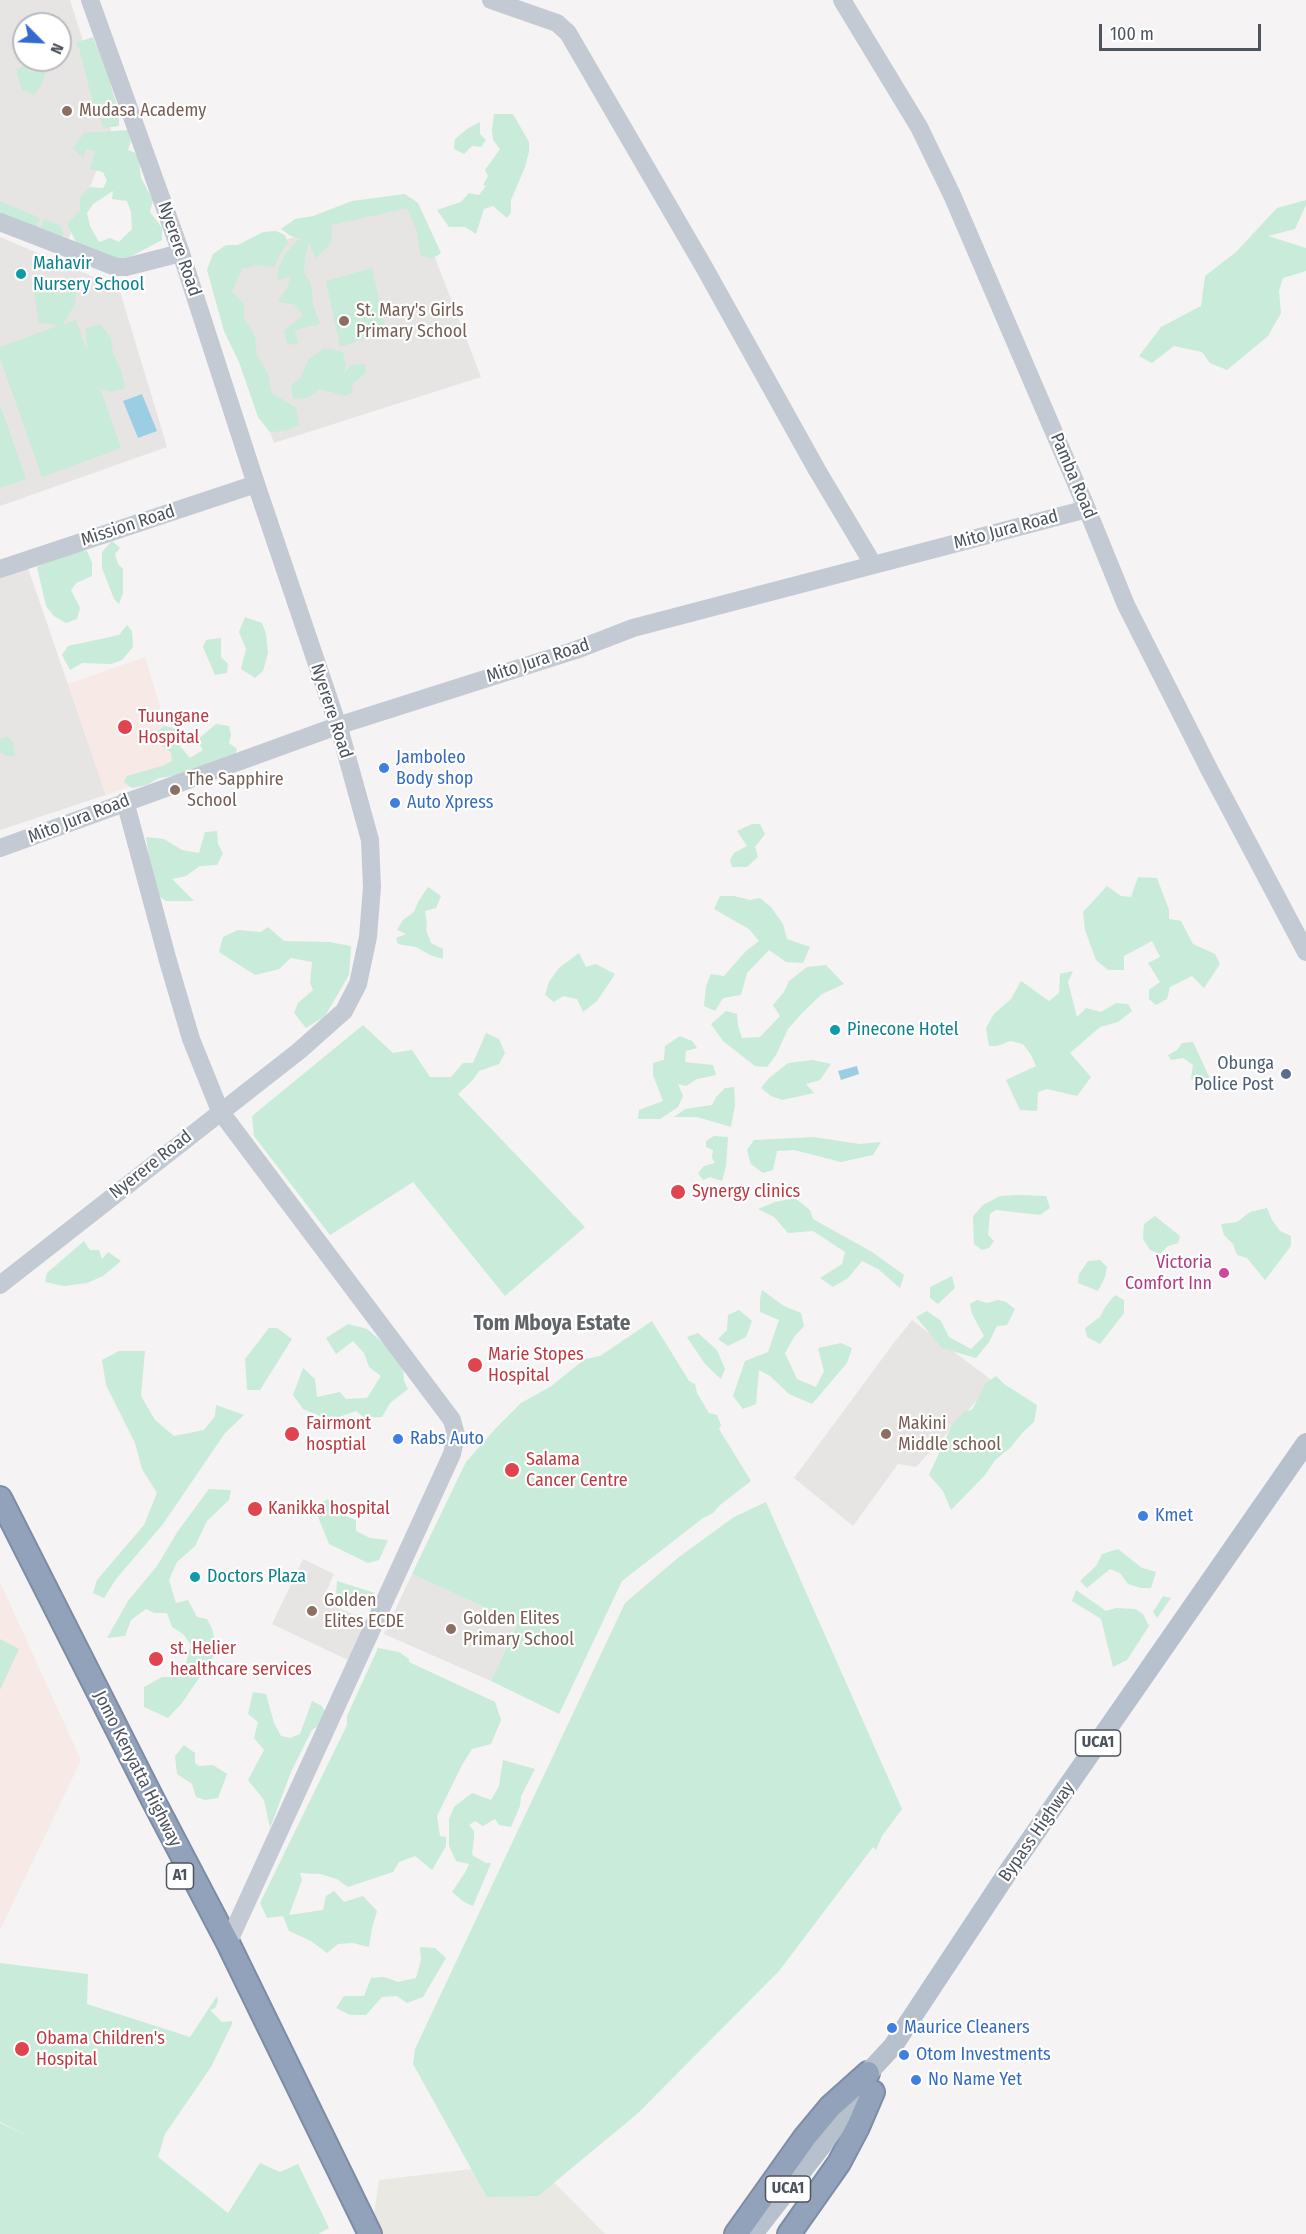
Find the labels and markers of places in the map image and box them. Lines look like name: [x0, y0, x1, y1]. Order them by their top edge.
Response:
place label: Mudasa Academy: [79, 100, 206, 122]
marker: Mudasa Academy: [60, 104, 74, 118]
place label: Mahavir Nursery School: [33, 253, 144, 296]
marker: Mahavir Nursery School: [14, 267, 28, 281]
place label: St. Mary's Girls Primary School: [356, 300, 467, 342]
marker: St. Mary's Girls Primary School: [337, 314, 351, 328]
place label: Tuungane Hospital: [138, 706, 209, 748]
marker: Tuungane Hospital: [116, 718, 134, 736]
place label: Jamboleo Body shop: [396, 747, 473, 789]
marker: Jamboleo Body shop: [377, 761, 391, 775]
place label: The Sapphire School: [187, 769, 284, 812]
marker: The Sapphire School: [168, 783, 182, 797]
place label: Auto Xpress: [407, 792, 493, 814]
marker: Auto Xpress: [388, 796, 402, 810]
place label: Pinecone Hotel: [847, 1019, 958, 1041]
marker: Pinecone Hotel: [828, 1023, 842, 1037]
place label: Obunga Police Post: [1194, 1053, 1274, 1096]
marker: Obunga Police Post: [1279, 1067, 1293, 1081]
place label: Synergy clinics: [692, 1181, 800, 1203]
marker: Synergy clinics: [669, 1183, 687, 1201]
place label: Victoria Comfort Inn: [1125, 1252, 1212, 1294]
marker: Victoria Comfort Inn: [1217, 1266, 1231, 1280]
place label: Marie Stopes Hospital: [488, 1344, 584, 1386]
marker: Marie Stopes Hospital: [466, 1356, 484, 1374]
place label: Fairmont hosptial: [306, 1413, 371, 1456]
place label: Makini Middle school: [898, 1413, 1001, 1456]
marker: Fairmont hosptial: [283, 1425, 301, 1443]
marker: Makini Middle school: [879, 1427, 893, 1441]
place label: Rabs Auto: [410, 1428, 484, 1450]
marker: Rabs Auto: [391, 1432, 405, 1446]
place label: Salama Cancer Centre: [526, 1449, 628, 1492]
marker: Salama Cancer Centre: [503, 1461, 521, 1479]
place label: Kanikka hospital: [268, 1498, 390, 1520]
marker: Kanikka hospital: [246, 1500, 264, 1518]
place label: Kmet: [1155, 1505, 1193, 1527]
marker: Kmet: [1136, 1509, 1150, 1523]
place label: Doctors Plaza: [207, 1566, 306, 1588]
marker: Doctors Plaza: [188, 1570, 202, 1584]
place label: Golden Elites ECDE: [324, 1590, 404, 1632]
marker: Golden Elites ECDE: [305, 1604, 319, 1618]
place label: Golden Elites Primary School: [463, 1608, 574, 1650]
marker: Golden Elites Primary School: [444, 1622, 458, 1636]
place label: st. Helier healthcare services: [170, 1638, 312, 1680]
marker: st. Helier healthcare services: [147, 1650, 165, 1668]
place label: Maurice Cleaners: [904, 2017, 1030, 2039]
marker: Maurice Cleaners: [885, 2021, 899, 2035]
place label: Obama Children's Hospital: [36, 2028, 165, 2070]
marker: Obama Children's Hospital: [13, 2040, 31, 2058]
place label: Otom Investments: [916, 2044, 1051, 2066]
marker: Otom Investments: [897, 2048, 911, 2062]
place label: No Name Yet: [928, 2069, 1022, 2091]
marker: No Name Yet: [909, 2073, 923, 2087]

